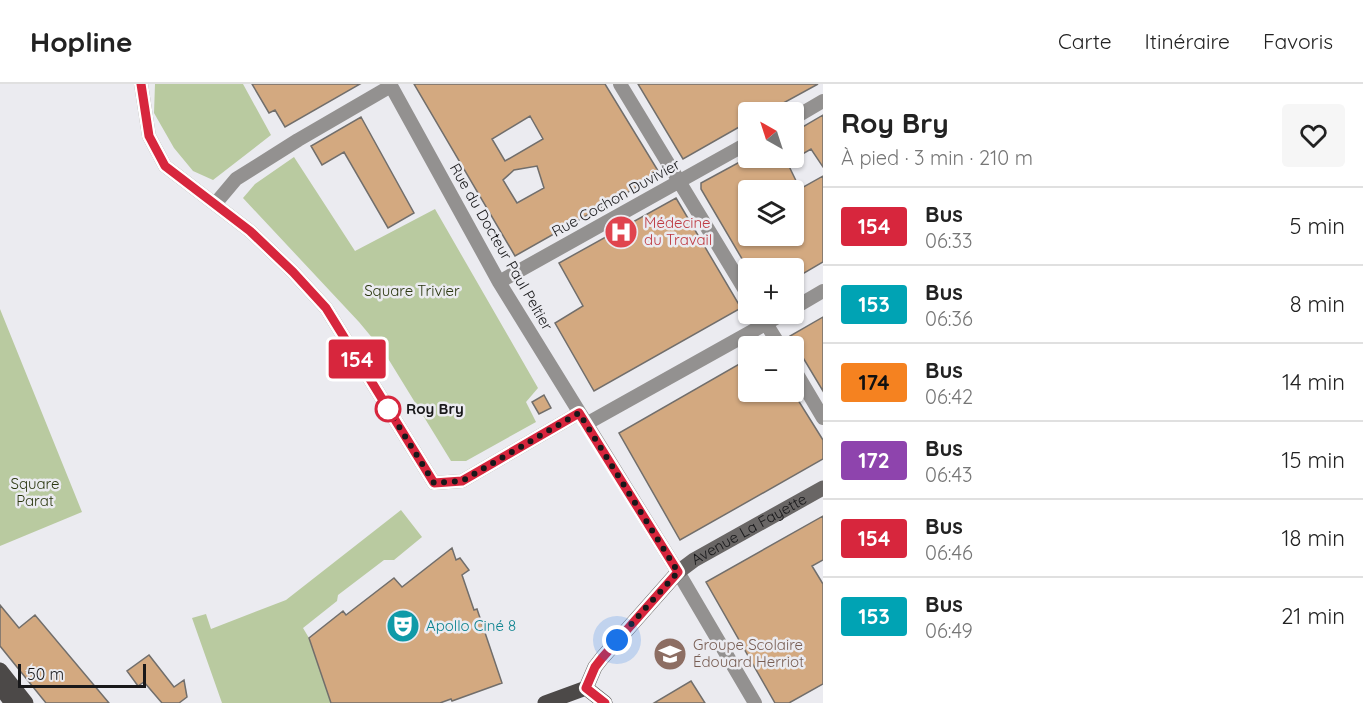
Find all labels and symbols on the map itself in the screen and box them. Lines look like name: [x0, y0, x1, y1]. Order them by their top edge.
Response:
north arrow: [738, 102, 804, 168]
street label: Rue Cochon Duvivier: [548, 154, 683, 241]
street label: Rue du Docteur Paul Peltier: [446, 160, 557, 334]
place label: Médecine du Travail: [644, 213, 712, 249]
hospital icon: Médecine du Travail: [603, 214, 639, 250]
park label: Square Trivier: [364, 281, 460, 300]
line badge: 154: [322, 340, 392, 378]
marker: Roy Bry: [375, 396, 401, 422]
place label: Roy Bry: [406, 399, 464, 418]
park label: Square Parat: [10, 474, 60, 510]
street label: Avenue La Fayette: [688, 489, 810, 569]
theatre icon: Apollo Ciné 8: [385, 608, 421, 644]
place label: Apollo Ciné 8: [426, 616, 516, 635]
your location: [602, 625, 632, 655]
place label: Groupe Scolaire Édouard Herriot: [693, 635, 804, 671]
school or university icon: Groupe Scolaire Édouard Herriot: [652, 636, 688, 672]
scale bar: [18, 661, 146, 688]

